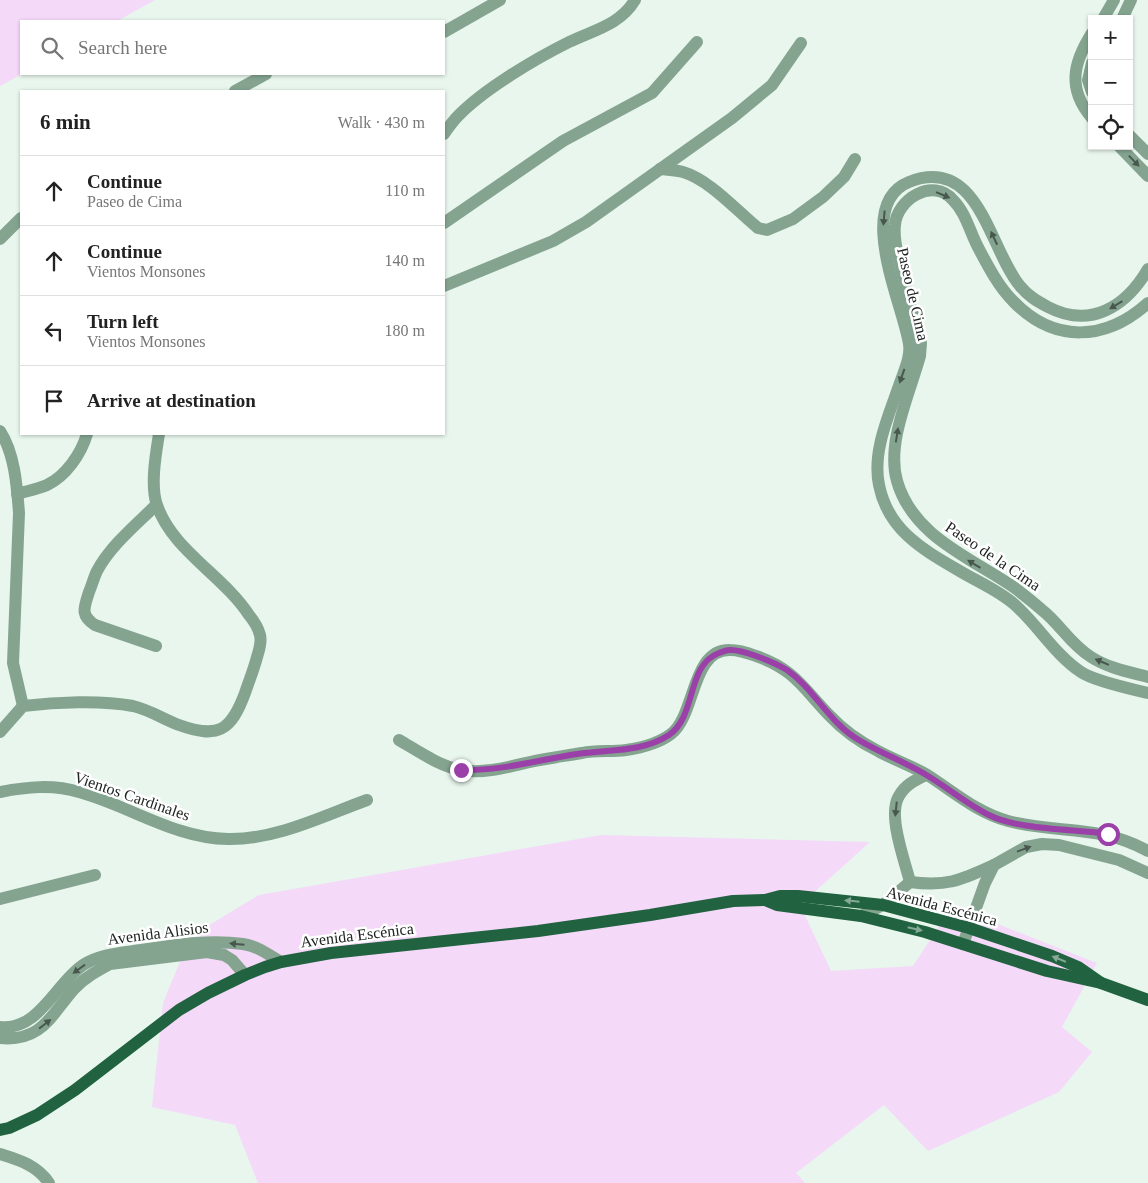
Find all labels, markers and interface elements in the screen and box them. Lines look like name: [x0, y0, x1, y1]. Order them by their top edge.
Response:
map controls: [1088, 15, 1133, 150]
button: +: [1088, 15, 1133, 60]
search box: [20, 20, 445, 75]
icon: search: [38, 34, 66, 62]
text: Search here: [78, 37, 167, 58]
button: −: [1088, 60, 1133, 105]
button: locate: [1088, 105, 1133, 150]
text: 6 min: [40, 110, 91, 134]
text: Walk · 430 m: [338, 114, 425, 131]
one-way arrow: [1127, 155, 1139, 167]
text: Continue: [87, 171, 162, 192]
icon: ahead: [40, 177, 68, 205]
text: 110 m: [385, 182, 425, 199]
one-way arrow: [936, 191, 950, 199]
text: Paseo de Cima: [87, 193, 182, 210]
one-way arrow: [880, 211, 888, 227]
one-way arrow: [990, 231, 998, 245]
text: Continue: [87, 241, 162, 262]
street label: Paseo de Cima: [894, 246, 932, 342]
icon: ahead: [40, 247, 68, 275]
text: 140 m: [385, 252, 425, 269]
text: Vientos Monsones: [87, 263, 206, 280]
one-way arrow: [1110, 301, 1123, 310]
text: Turn left: [87, 311, 159, 332]
icon: left: [40, 317, 68, 345]
text: 180 m: [385, 322, 425, 339]
text: Vientos Monsones: [87, 333, 206, 350]
one-way arrow: [898, 369, 905, 384]
icon: arrive: [40, 387, 68, 415]
text: Arrive at destination: [87, 390, 256, 411]
one-way arrow: [894, 426, 902, 442]
street label: Paseo de la Cima: [942, 518, 1044, 594]
one-way arrow: [968, 559, 981, 568]
one-way arrow: [1094, 658, 1109, 666]
route end: [450, 759, 473, 782]
street label: Vientos Cardinales: [72, 768, 192, 824]
one-way arrow: [892, 801, 900, 817]
route start: [1097, 823, 1120, 846]
one-way arrow: [1017, 845, 1032, 853]
street label: Avenida Escénica: [885, 883, 999, 929]
one-way arrow: [844, 897, 860, 905]
street label: Avenida Alisios: [107, 918, 209, 948]
street label: Avenida Escénica: [299, 920, 415, 950]
one-way arrow: [908, 925, 923, 933]
one-way arrow: [228, 939, 244, 947]
one-way arrow: [1052, 954, 1066, 962]
one-way arrow: [72, 964, 86, 974]
one-way arrow: [38, 1018, 51, 1029]

